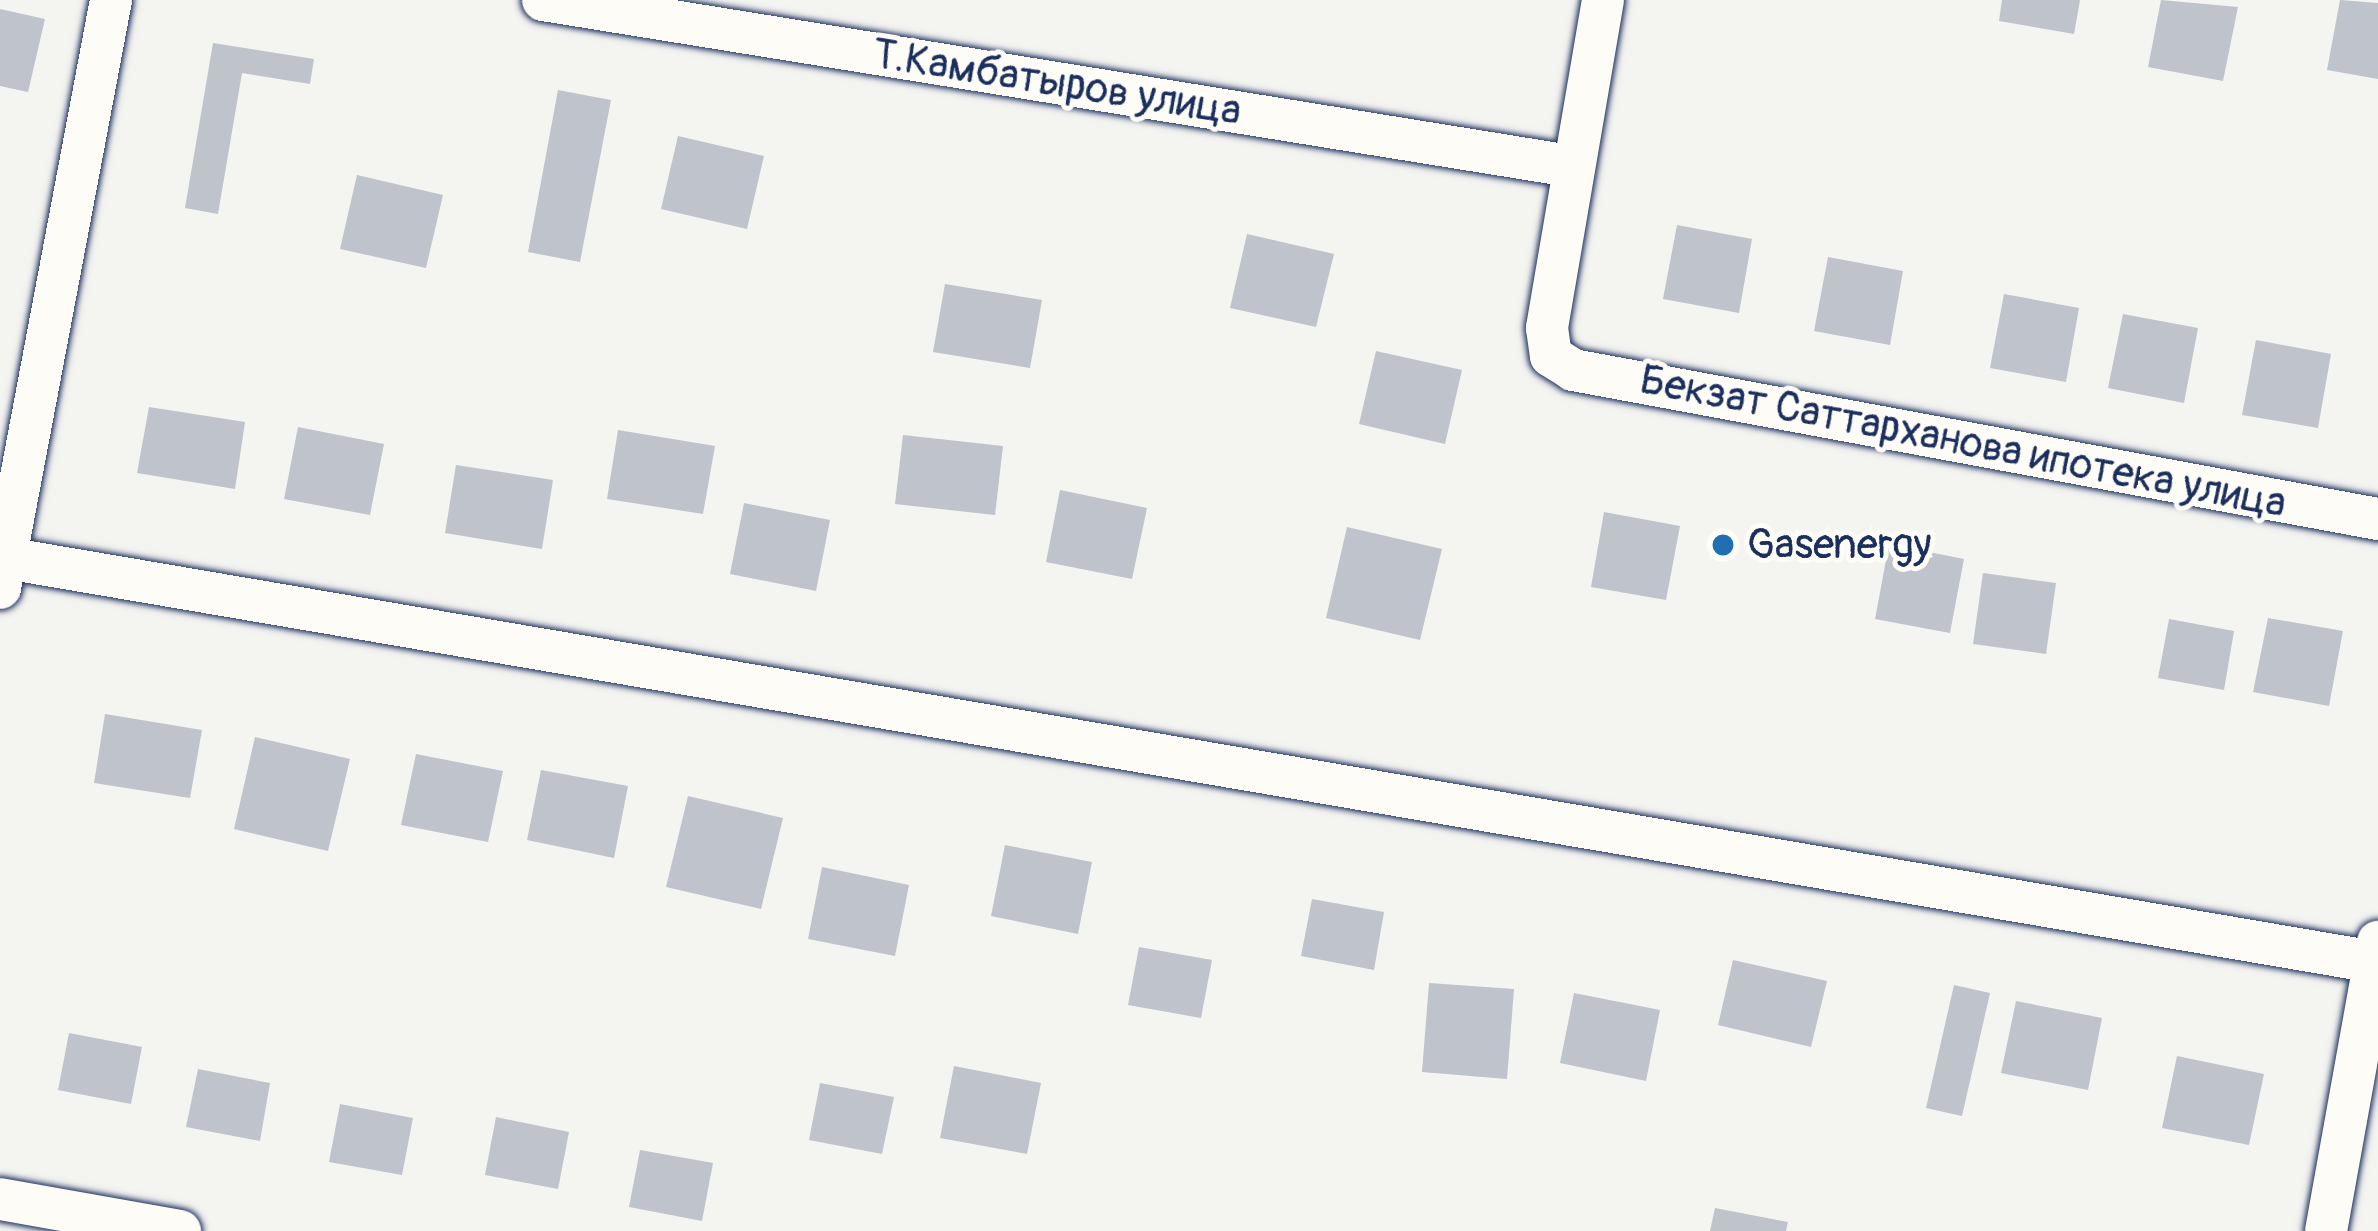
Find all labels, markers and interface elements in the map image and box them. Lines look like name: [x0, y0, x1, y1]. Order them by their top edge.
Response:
street label: Т.Камбатыров улица: [869, 29, 1245, 137]
street label: Бекзат Саттарханова ипотека улица: [1636, 355, 2290, 529]
place label: Gasenergy: [1747, 520, 1932, 570]
marker: Gasenergy: [1710, 532, 1736, 558]

